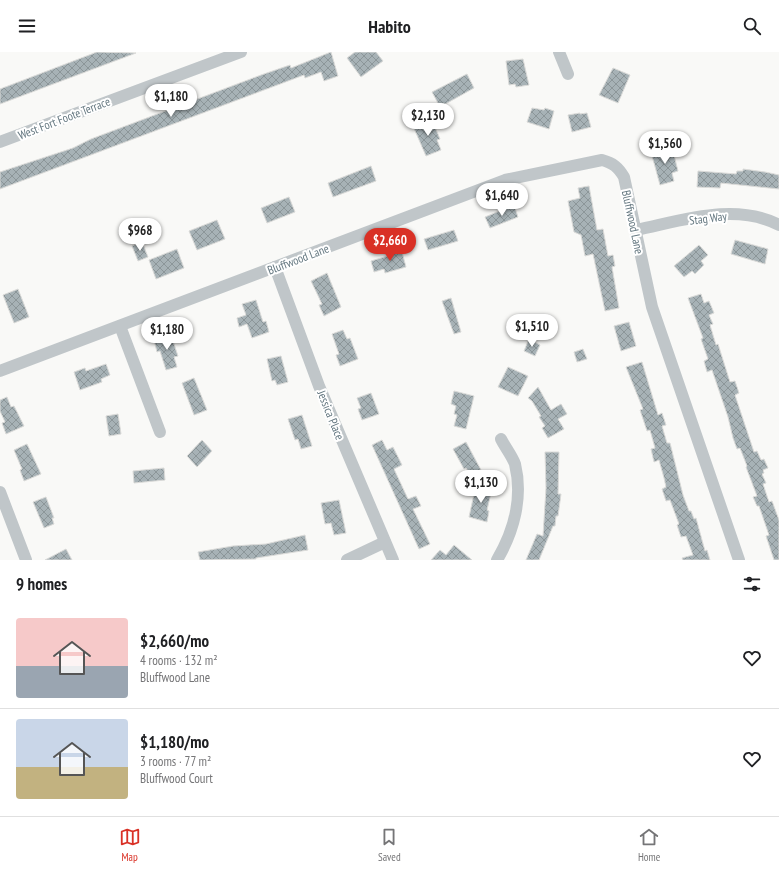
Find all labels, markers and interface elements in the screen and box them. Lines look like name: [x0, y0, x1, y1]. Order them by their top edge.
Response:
icon: menu: [16, 15, 38, 37]
text: Habito: [368, 15, 411, 38]
icon: search: [741, 15, 763, 37]
pin: $1,180: [138, 84, 204, 118]
text: $1,180: [154, 88, 188, 105]
street label: West Fort Foote Terrace: [16, 94, 112, 142]
pin: $2,130: [395, 103, 461, 137]
text: $2,130: [411, 107, 445, 124]
pin: $1,560: [632, 131, 698, 165]
text: $1,560: [648, 135, 682, 152]
pin: $1,640: [469, 183, 535, 217]
text: $1,640: [485, 187, 519, 204]
street label: Bluffwood Lane: [619, 189, 647, 255]
street label: Stag Way: [688, 208, 728, 228]
pin: $968: [116, 218, 164, 252]
text: $968: [128, 222, 152, 239]
pin: $2,660: [357, 228, 423, 262]
text: $2,660: [373, 232, 407, 249]
street label: Bluffwood Lane: [265, 240, 331, 278]
pin: $1,510: [499, 314, 565, 348]
pin: $1,180: [134, 317, 200, 351]
text: $1,510: [515, 318, 549, 335]
text: $1,180: [150, 321, 184, 338]
street label: Jessica Place: [314, 387, 348, 442]
pin: $1,130: [448, 470, 514, 504]
text: $1,130: [464, 474, 498, 491]
text: 9 homes: [16, 573, 67, 595]
icon: filters: [741, 573, 763, 595]
text: $2,660/mo: [140, 630, 209, 652]
icon: home: [48, 634, 96, 682]
icon: heart: [741, 647, 763, 669]
text: 4 rooms · 132 m²: [140, 652, 218, 669]
text: Bluffwood Lane: [140, 669, 210, 686]
text: $1,180/mo: [140, 731, 209, 753]
icon: home: [48, 735, 96, 783]
icon: heart: [741, 748, 763, 770]
text: 3 rooms · 77 m²: [140, 753, 211, 770]
text: Bluffwood Court: [140, 770, 213, 787]
tab: Map: [119, 826, 141, 864]
tab: Saved: [378, 826, 401, 864]
tab: Home: [638, 826, 660, 864]

